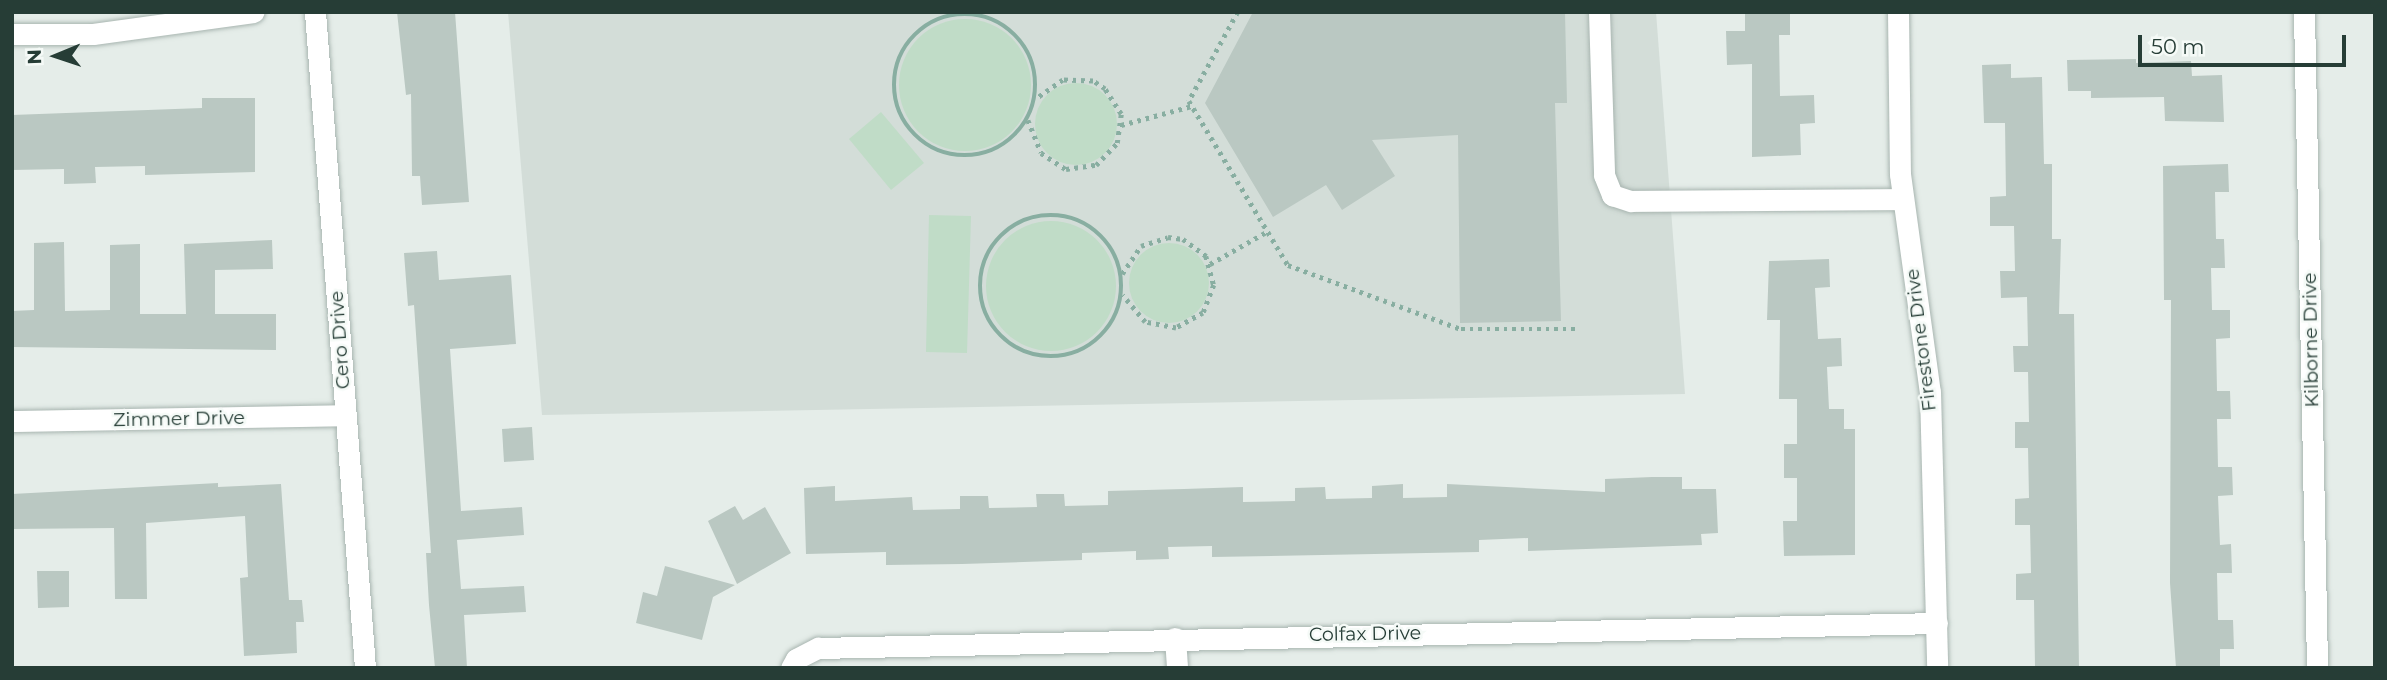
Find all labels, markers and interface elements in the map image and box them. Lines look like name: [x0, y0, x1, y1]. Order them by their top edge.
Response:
north arrow: [21, 21, 91, 91]
scale bar: [2142, 21, 2350, 65]
text: 50 m: [2151, 34, 2205, 59]
text: N: [23, 49, 46, 65]
street label: Firestone Drive: [1901, 267, 1941, 413]
street label: Kilborne Drive: [2298, 272, 2324, 408]
street label: Cero Drive: [325, 290, 355, 390]
street label: Zimmer Drive: [113, 406, 245, 432]
street label: Colfax Drive: [1309, 622, 1421, 646]

